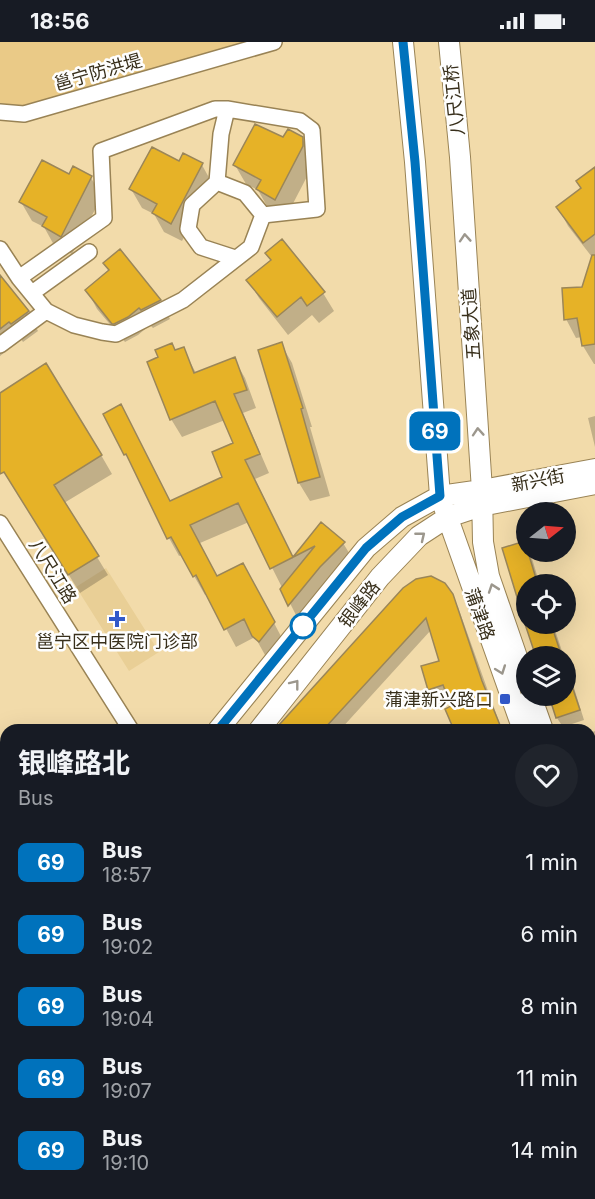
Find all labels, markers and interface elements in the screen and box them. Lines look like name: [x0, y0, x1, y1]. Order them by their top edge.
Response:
text: 18:56: [30, 8, 90, 34]
street label: 邕宁防洪堤: [52, 50, 144, 94]
street label: 八尺江桥: [440, 63, 468, 137]
one-way arrow: [459, 233, 472, 242]
street label: 五象大道: [458, 287, 484, 361]
line badge: 69: [408, 412, 462, 450]
text: 69: [421, 419, 449, 444]
one-way arrow: [471, 428, 484, 437]
street label: 新兴街: [509, 465, 567, 495]
north arrow: [516, 502, 576, 562]
map controls: [516, 502, 576, 706]
one-way arrow: [414, 532, 425, 543]
street label: 八尺江路: [25, 535, 81, 607]
button: locate: [516, 574, 576, 634]
street label: 银峰路: [334, 576, 384, 632]
one-way arrow: [488, 583, 501, 594]
street label: 蒲津路: [461, 585, 499, 643]
marker: 邕宁区中医院门诊部: [108, 610, 126, 628]
unlabelled marker: [290, 613, 316, 639]
place label: 邕宁区中医院门诊部: [36, 631, 198, 652]
button: layers: [516, 646, 576, 706]
one-way arrow: [493, 664, 506, 675]
one-way arrow: [288, 680, 299, 691]
place label: 蒲津新兴路口: [385, 689, 493, 710]
marker: 蒲津新兴路口: [498, 692, 512, 706]
button: heart: [515, 744, 578, 807]
text: 银峰路北: [18, 746, 130, 780]
text: Bus: [18, 786, 53, 810]
text: Bus: [102, 837, 143, 863]
text: 1 min: [525, 849, 578, 875]
text: 69: [37, 850, 65, 875]
text: 18:57: [102, 863, 152, 887]
text: Bus: [102, 909, 143, 935]
text: 6 min: [521, 921, 578, 947]
text: 69: [37, 922, 65, 947]
text: 19:02: [102, 935, 153, 959]
text: Bus: [102, 981, 143, 1007]
text: 8 min: [521, 993, 578, 1019]
text: 69: [37, 994, 65, 1019]
text: 19:04: [102, 1007, 154, 1031]
text: Bus: [102, 1053, 143, 1079]
text: 11 min: [516, 1065, 578, 1091]
text: 69: [37, 1066, 65, 1091]
text: 19:07: [102, 1079, 152, 1103]
text: Bus: [102, 1125, 143, 1151]
text: 14 min: [511, 1137, 578, 1163]
text: 69: [37, 1138, 65, 1163]
text: 19:10: [102, 1151, 149, 1175]

